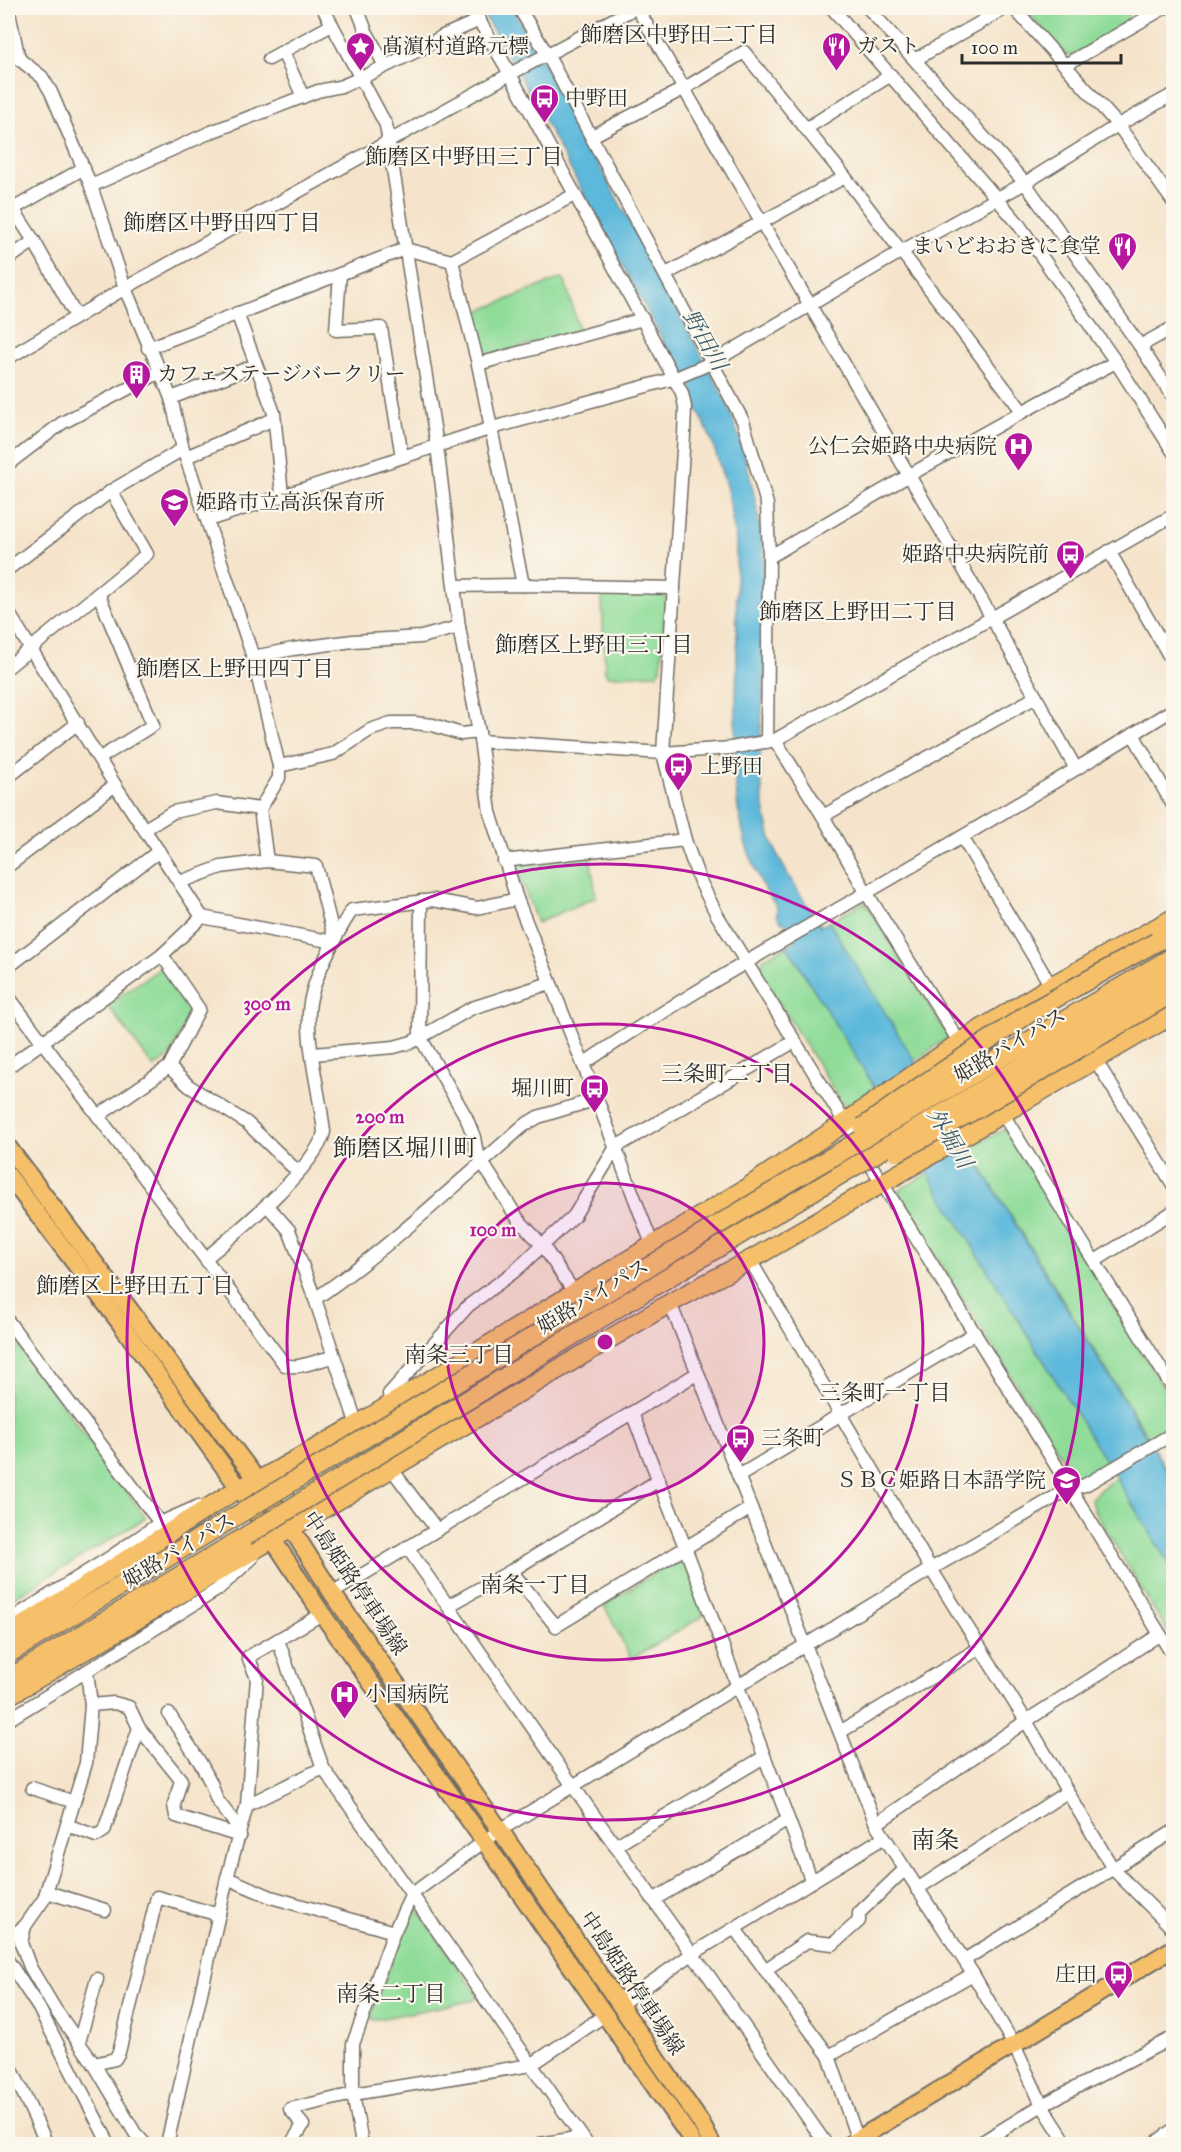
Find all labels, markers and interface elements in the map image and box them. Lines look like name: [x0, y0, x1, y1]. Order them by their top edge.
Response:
district label: 飾磨区中野田二丁目: [580, 21, 778, 48]
scale bar: [962, 27, 1121, 65]
place icon: 髙濵村道路元標: [345, 30, 377, 72]
restaurant icon: ガスト: [820, 30, 852, 72]
place label: 髙濵村道路元標: [382, 33, 529, 59]
place label: ガスト: [857, 33, 920, 59]
text: 100 m: [971, 37, 1018, 59]
bus stop icon: 中野田: [528, 82, 560, 124]
place label: 中野田: [565, 85, 628, 111]
district label: 飾磨区中野田三丁目: [365, 143, 563, 170]
district label: 飾磨区中野田四丁目: [123, 209, 321, 236]
restaurant icon: まいどおおきに食堂: [1106, 230, 1138, 272]
place label: まいどおおきに食堂: [912, 233, 1101, 259]
water label: 野田川: [677, 305, 734, 377]
building icon: カフェステージバークリー: [120, 358, 152, 400]
place label: カフェステージバークリー: [157, 361, 406, 387]
hospital icon: 公仁会姫路中央病院: [1002, 430, 1034, 472]
place label: 公仁会姫路中央病院: [808, 433, 997, 459]
school or university icon: 姫路市立高浜保育所: [159, 486, 191, 528]
place label: 姫路市立高浜保育所: [196, 489, 385, 515]
bus stop icon: 姫路中央病院前: [1054, 538, 1086, 580]
place label: 姫路中央病院前: [902, 541, 1049, 567]
district label: 飾磨区上野田二丁目: [759, 598, 957, 625]
district label: 飾磨区上野田三丁目: [495, 631, 693, 658]
district label: 飾磨区上野田四丁目: [136, 655, 334, 682]
bus stop icon: 上野田: [663, 750, 695, 792]
place label: 上野田: [700, 753, 763, 779]
text: 300 m: [243, 993, 291, 1016]
street label: 姫路バイパス: [949, 1002, 1071, 1088]
district label: 三条町二丁目: [661, 1060, 793, 1087]
bus stop icon: 堀川町: [579, 1072, 611, 1114]
place label: 堀川町: [511, 1075, 574, 1101]
water label: 外堀川: [921, 1103, 980, 1175]
text: 200 m: [356, 1106, 405, 1128]
district label: 飾磨区堀川町: [333, 1133, 477, 1163]
text: 100 m: [470, 1219, 517, 1241]
street label: 姫路バイパス: [532, 1253, 654, 1339]
district label: 飾磨区上野田五丁目: [36, 1272, 234, 1299]
centre of rings: [595, 1332, 615, 1352]
district label: 南条三丁目: [404, 1341, 514, 1368]
district label: 三条町一丁目: [819, 1379, 951, 1406]
bus stop icon: 三条町: [724, 1422, 756, 1464]
place label: 三条町: [761, 1425, 824, 1451]
school or university icon: ＳＢＣ姫路日本語学院: [1051, 1464, 1083, 1506]
place label: ＳＢＣ姫路日本語学院: [836, 1467, 1046, 1493]
street label: 中島姫路停車場線: [297, 1506, 413, 1660]
street label: 姫路バイパス: [118, 1507, 240, 1593]
district label: 南条一丁目: [480, 1571, 590, 1598]
hospital icon: 小国病院: [328, 1678, 360, 1720]
place label: 小国病院: [365, 1681, 449, 1707]
district label: 南条: [911, 1825, 959, 1855]
street label: 中島姫路停車場線: [574, 1906, 690, 2060]
bus stop icon: 庄田: [1102, 1958, 1134, 2000]
place label: 庄田: [1055, 1961, 1097, 1987]
district label: 南条二丁目: [336, 1980, 446, 2007]

